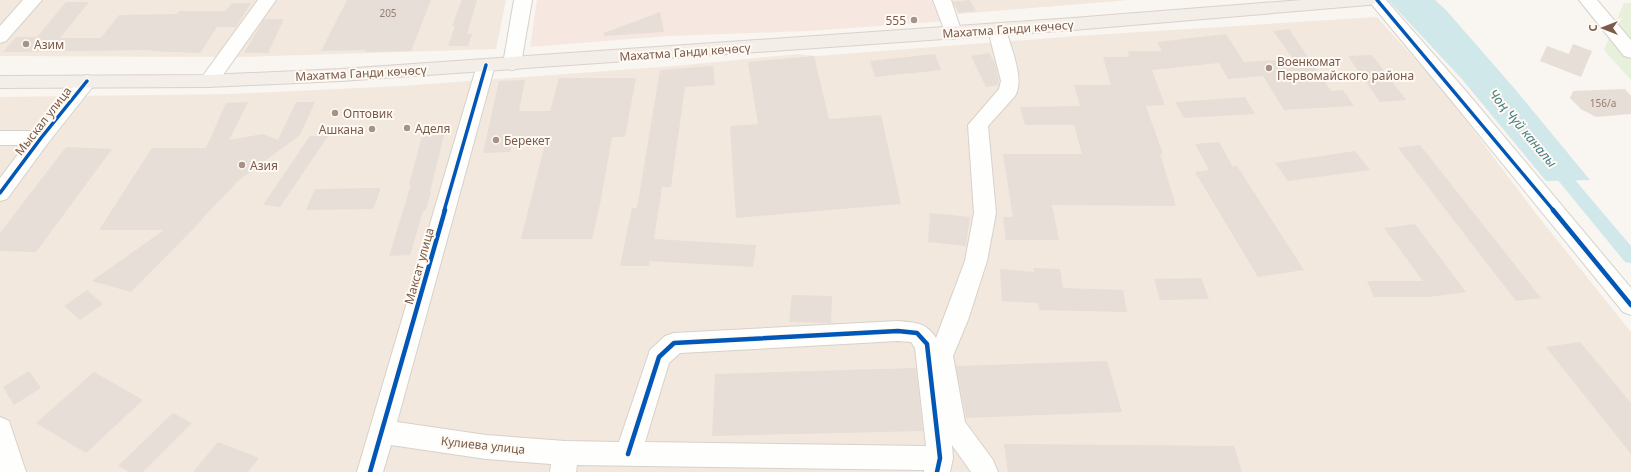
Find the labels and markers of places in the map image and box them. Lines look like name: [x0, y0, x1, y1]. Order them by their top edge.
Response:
place label: 555: [885, 12, 906, 29]
marker: 555: [909, 15, 919, 25]
place label: Азим: [34, 36, 64, 53]
marker: Азим: [21, 39, 31, 49]
place label: Военкомат Первомайского района: [1277, 53, 1414, 84]
marker: Военкомат Первомайского района: [1264, 63, 1274, 73]
place label: Оптовик: [343, 105, 393, 122]
marker: Оптовик: [330, 108, 340, 118]
place label: Аделя: [415, 120, 451, 137]
place label: Ашкана: [319, 121, 364, 138]
marker: Аделя: [402, 123, 412, 133]
marker: Ашкана: [367, 124, 377, 134]
place label: Берекет: [504, 132, 551, 149]
marker: Берекет: [491, 135, 501, 145]
place label: Азия: [250, 157, 278, 174]
marker: Азия: [237, 160, 247, 170]

